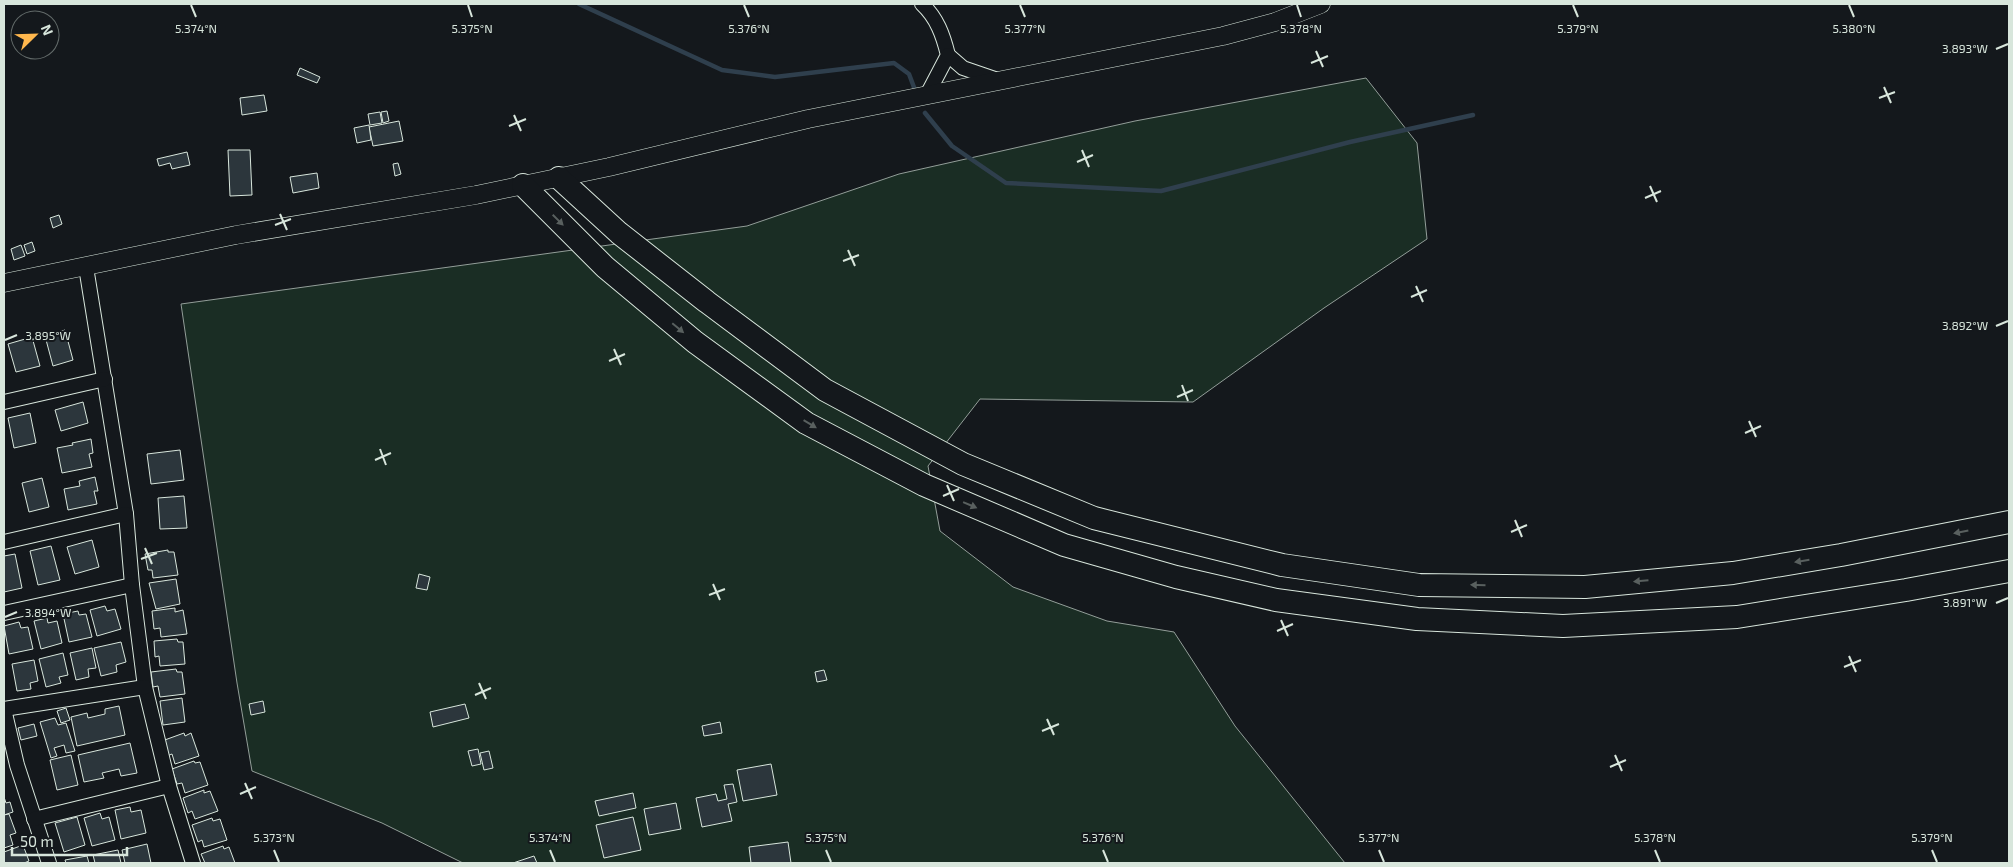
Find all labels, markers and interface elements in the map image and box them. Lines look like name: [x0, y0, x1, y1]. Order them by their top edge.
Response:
north arrow: [10, 10, 60, 60]
text: 5.374°N: [175, 21, 217, 35]
text: 5.375°N: [451, 21, 493, 35]
text: 5.376°N: [728, 21, 770, 35]
text: 5.377°N: [1005, 21, 1045, 35]
text: 5.378°N: [1280, 21, 1322, 35]
text: 5.379°N: [1557, 21, 1599, 35]
text: 5.380°N: [1832, 21, 1876, 35]
text: N: [38, 22, 57, 38]
text: 3.893°W: [1942, 41, 1988, 55]
one-way arrow: [551, 213, 563, 225]
text: 3.892°W: [1942, 318, 1988, 332]
one-way arrow: [671, 323, 684, 334]
text: 3.895°W: [25, 328, 71, 342]
one-way arrow: [803, 419, 816, 428]
one-way arrow: [963, 501, 978, 509]
one-way arrow: [1953, 528, 1969, 536]
one-way arrow: [1793, 558, 1809, 566]
one-way arrow: [1632, 578, 1648, 586]
one-way arrow: [1470, 581, 1486, 589]
text: 3.891°W: [1943, 595, 1987, 609]
text: 3.894°W: [25, 605, 71, 619]
scale bar: [12, 824, 128, 856]
text: 5.373°N: [253, 830, 295, 844]
text: 5.374°N: [529, 830, 571, 844]
text: 5.375°N: [805, 830, 847, 844]
text: 5.376°N: [1082, 830, 1124, 844]
text: 5.377°N: [1359, 830, 1399, 844]
text: 5.378°N: [1634, 830, 1676, 844]
text: 5.379°N: [1911, 830, 1953, 844]
text: 50 m: [20, 832, 54, 850]

